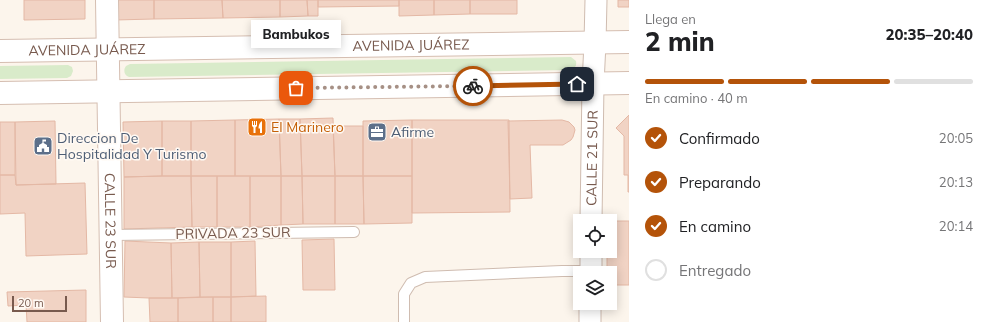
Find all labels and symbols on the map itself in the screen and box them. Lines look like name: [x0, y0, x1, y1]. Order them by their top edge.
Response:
callout: Bambukos: [251, 20, 341, 48]
street label: AVENIDA JUÁREZ: [352, 35, 470, 55]
street label: AVENIDA JUÁREZ: [28, 40, 146, 60]
courier: [453, 66, 493, 106]
pin: [560, 67, 594, 101]
pin: [279, 71, 313, 105]
street label: CALLE 21 SUR: [582, 110, 602, 206]
restaurant icon: El Marinero: [246, 116, 268, 138]
place label: El Marinero: [271, 118, 344, 136]
office icon: Afirme: [366, 121, 388, 143]
place label: Afirme: [391, 123, 434, 141]
place label: Direccion De Hospitalidad Y Turismo: [57, 129, 207, 163]
public building icon: Direccion De Hospitalidad Y Turismo: [32, 135, 54, 157]
street label: CALLE 23 SUR: [101, 173, 120, 269]
street label: PRIVADA 23 SUR: [175, 223, 291, 243]
scale bar: [12, 294, 67, 313]

